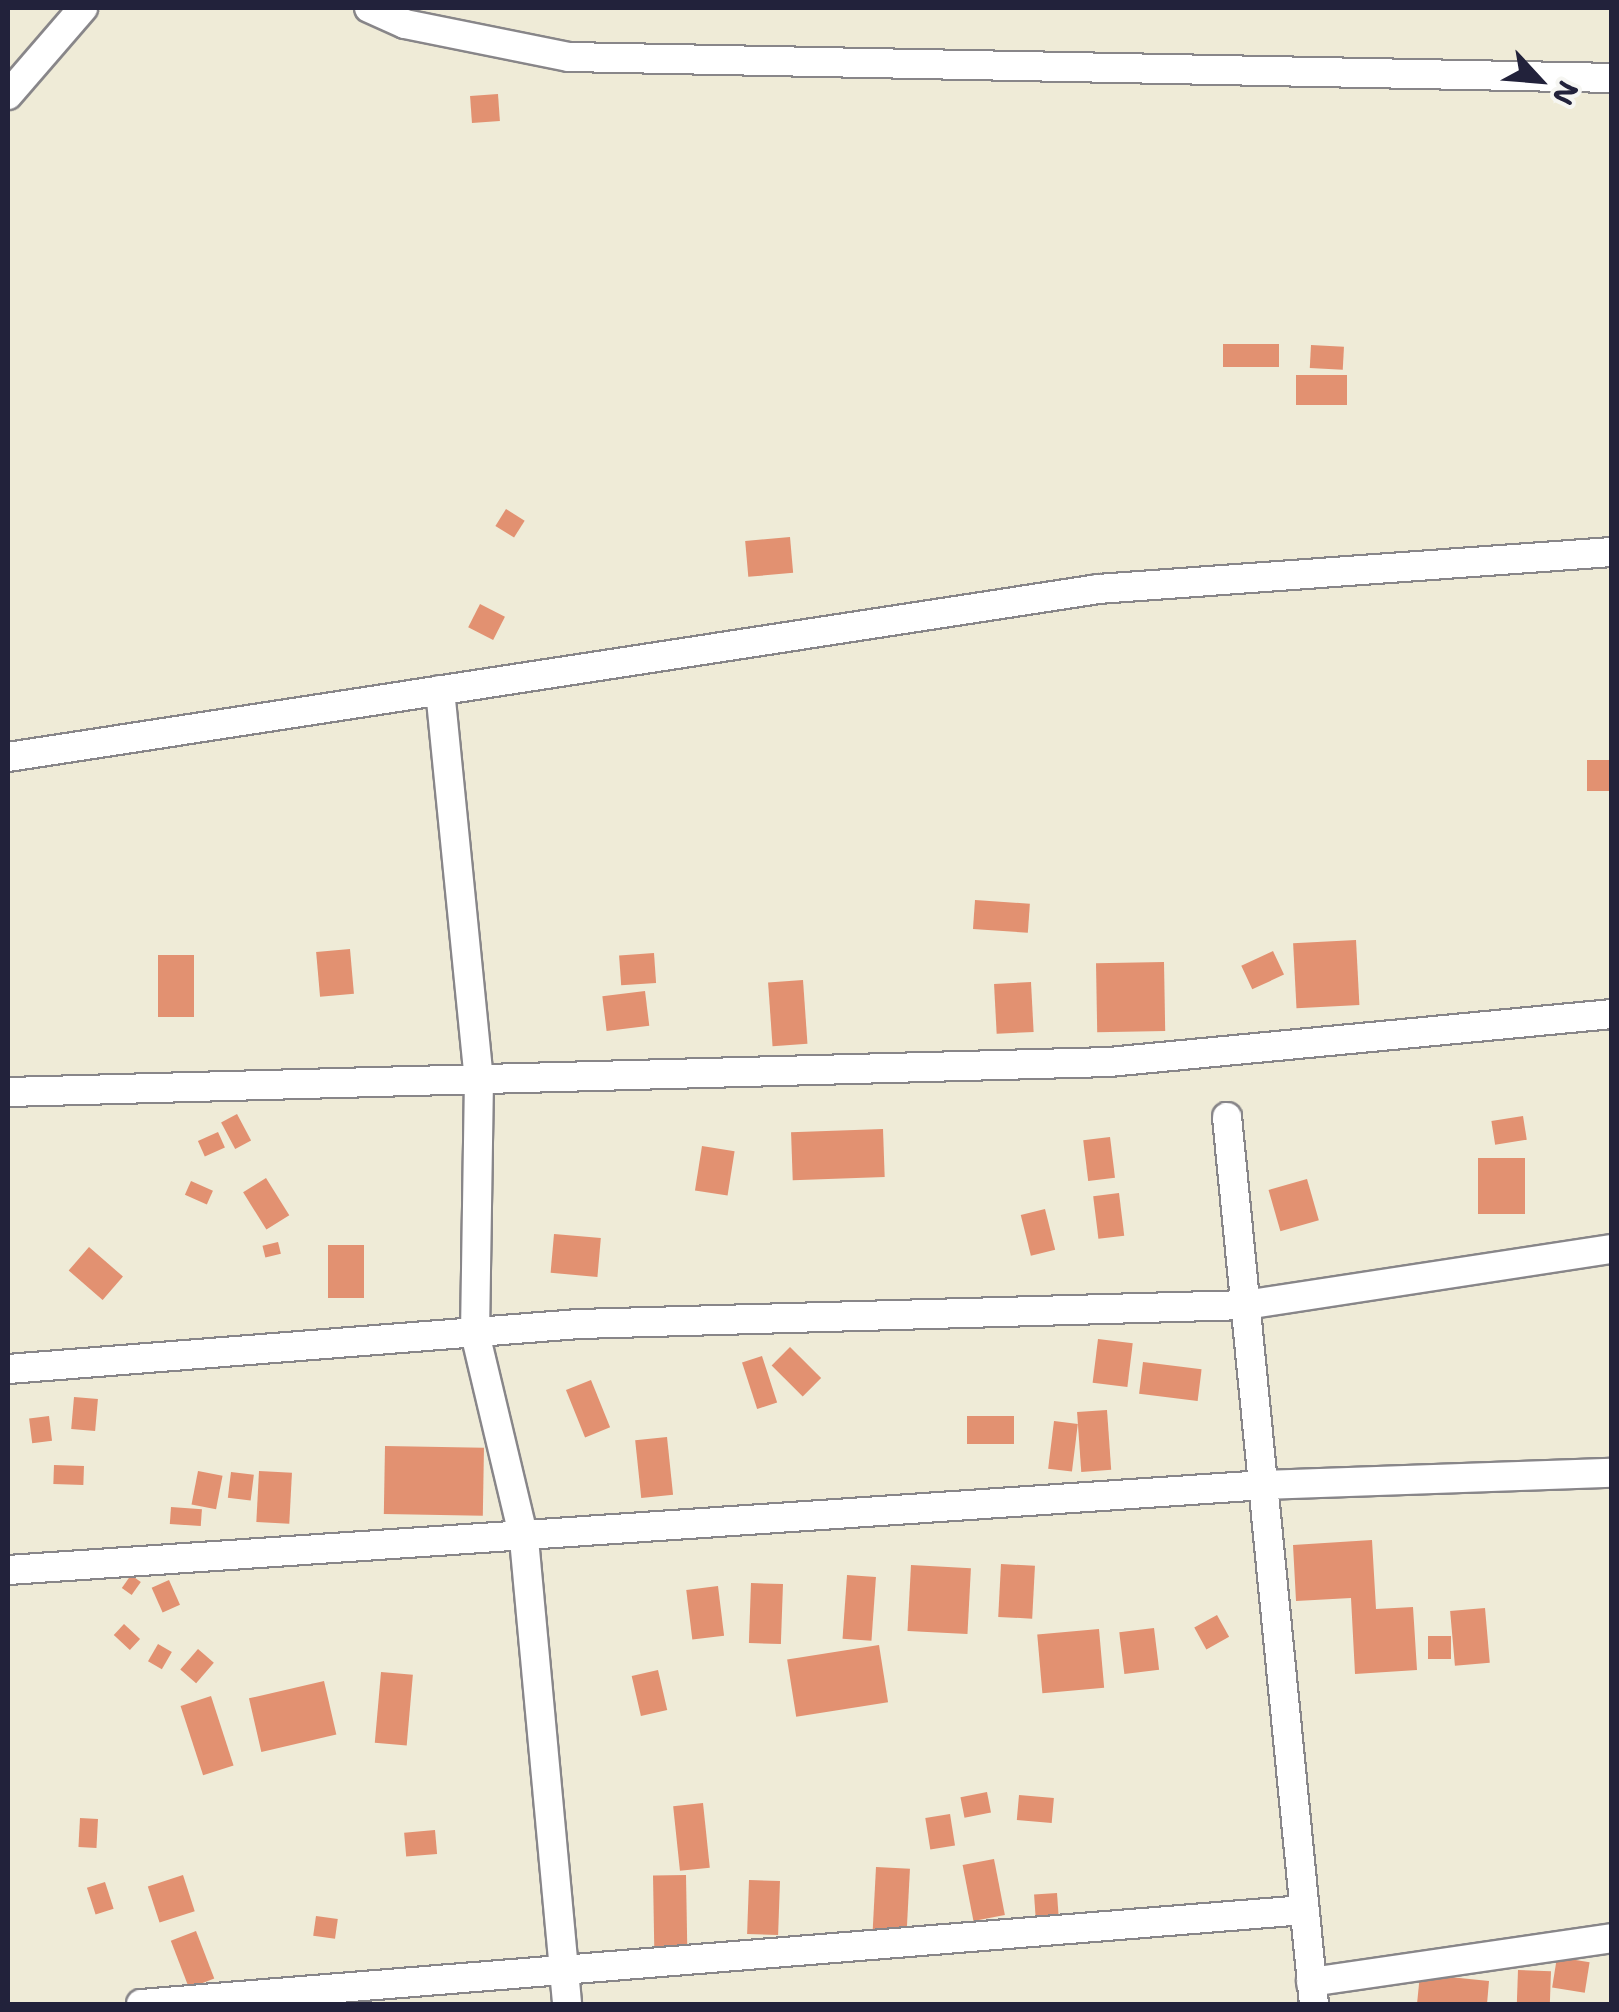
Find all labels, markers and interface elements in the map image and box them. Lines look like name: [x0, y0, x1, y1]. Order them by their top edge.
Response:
north arrow: [1489, 30, 1589, 130]
text: N: [1544, 75, 1588, 111]

